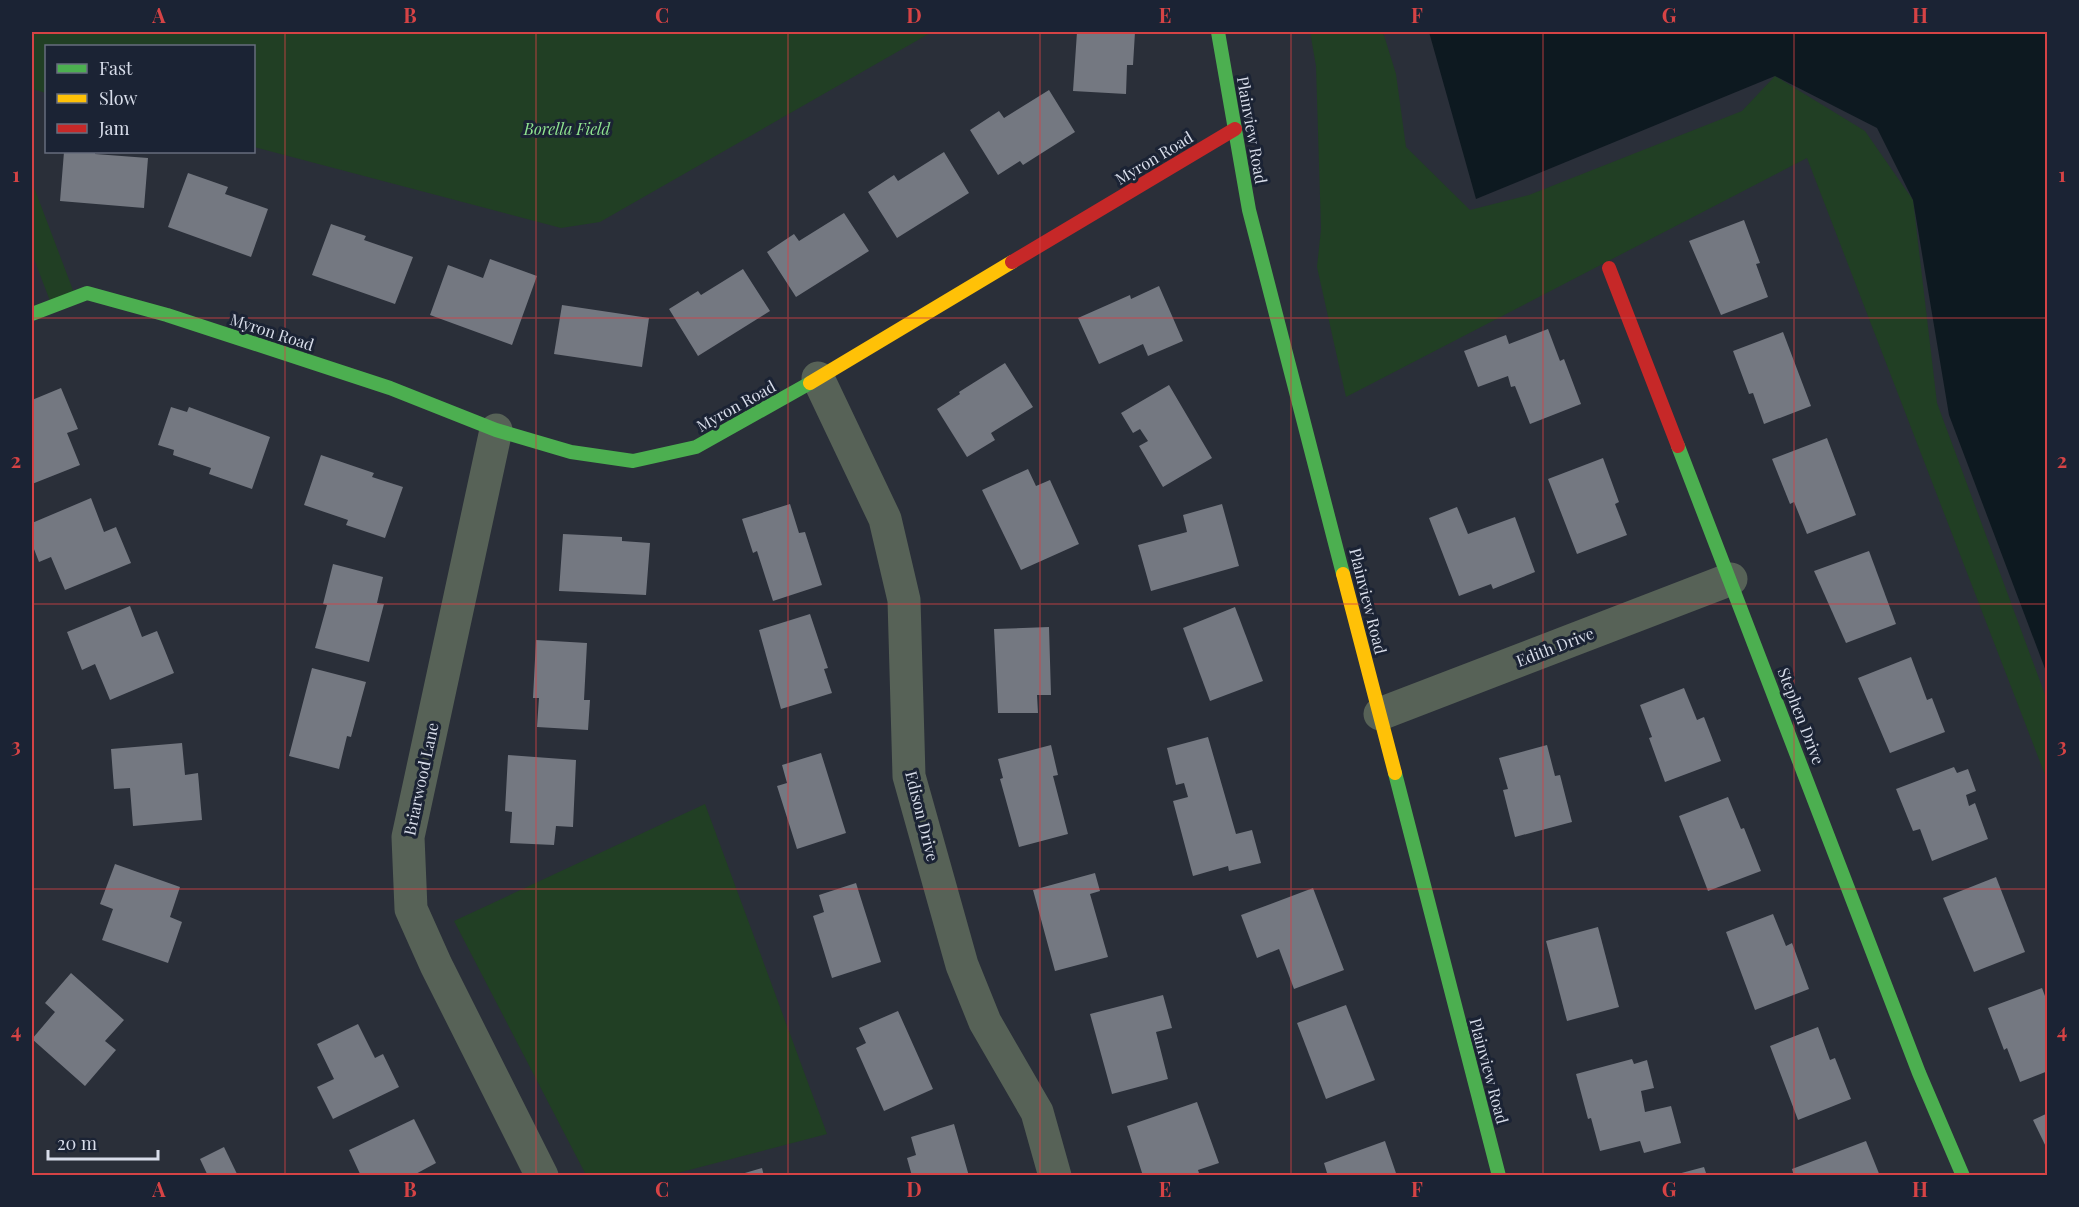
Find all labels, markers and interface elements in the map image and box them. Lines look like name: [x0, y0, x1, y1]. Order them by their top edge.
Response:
text: A: [151, 1, 166, 28]
text: B: [403, 1, 417, 28]
text: C: [655, 1, 669, 28]
text: D: [906, 1, 922, 28]
text: E: [1159, 1, 1171, 28]
text: F: [1411, 1, 1423, 28]
text: G: [1662, 1, 1677, 28]
text: H: [1912, 1, 1928, 28]
legend: [45, 45, 255, 153]
text: Fast: [99, 56, 133, 80]
street label: Plainview Road: [1233, 75, 1272, 185]
text: Slow: [99, 86, 137, 110]
text: Jam: [98, 116, 129, 140]
park label: Borella Field: [523, 118, 612, 139]
street label: Myron Road: [1111, 126, 1197, 189]
text: 1: [12, 160, 20, 187]
text: 1: [2058, 160, 2066, 187]
street label: Myron Road: [227, 308, 317, 355]
street label: Myron Road: [692, 375, 779, 436]
text: 2: [11, 446, 21, 473]
text: 2: [2057, 446, 2067, 473]
street label: Plainview Road: [1345, 546, 1392, 656]
street label: Edith Drive: [1513, 622, 1597, 671]
street label: Stephen Drive: [1773, 664, 1830, 767]
street label: Briarwood Lane: [398, 721, 443, 837]
text: 3: [11, 731, 21, 758]
text: 3: [2057, 731, 2067, 758]
street label: Edison Drive: [901, 769, 944, 863]
text: 4: [11, 1016, 21, 1043]
street label: Plainview Road: [1465, 1016, 1514, 1126]
text: 4: [2057, 1016, 2067, 1043]
scale bar: [48, 1123, 158, 1161]
text: 20 m: [57, 1131, 97, 1155]
text: A: [151, 1175, 166, 1202]
text: B: [403, 1175, 417, 1202]
text: C: [655, 1175, 669, 1202]
text: D: [906, 1175, 922, 1202]
text: E: [1159, 1175, 1171, 1202]
text: F: [1411, 1175, 1423, 1202]
text: G: [1662, 1175, 1677, 1202]
text: H: [1912, 1175, 1928, 1202]

